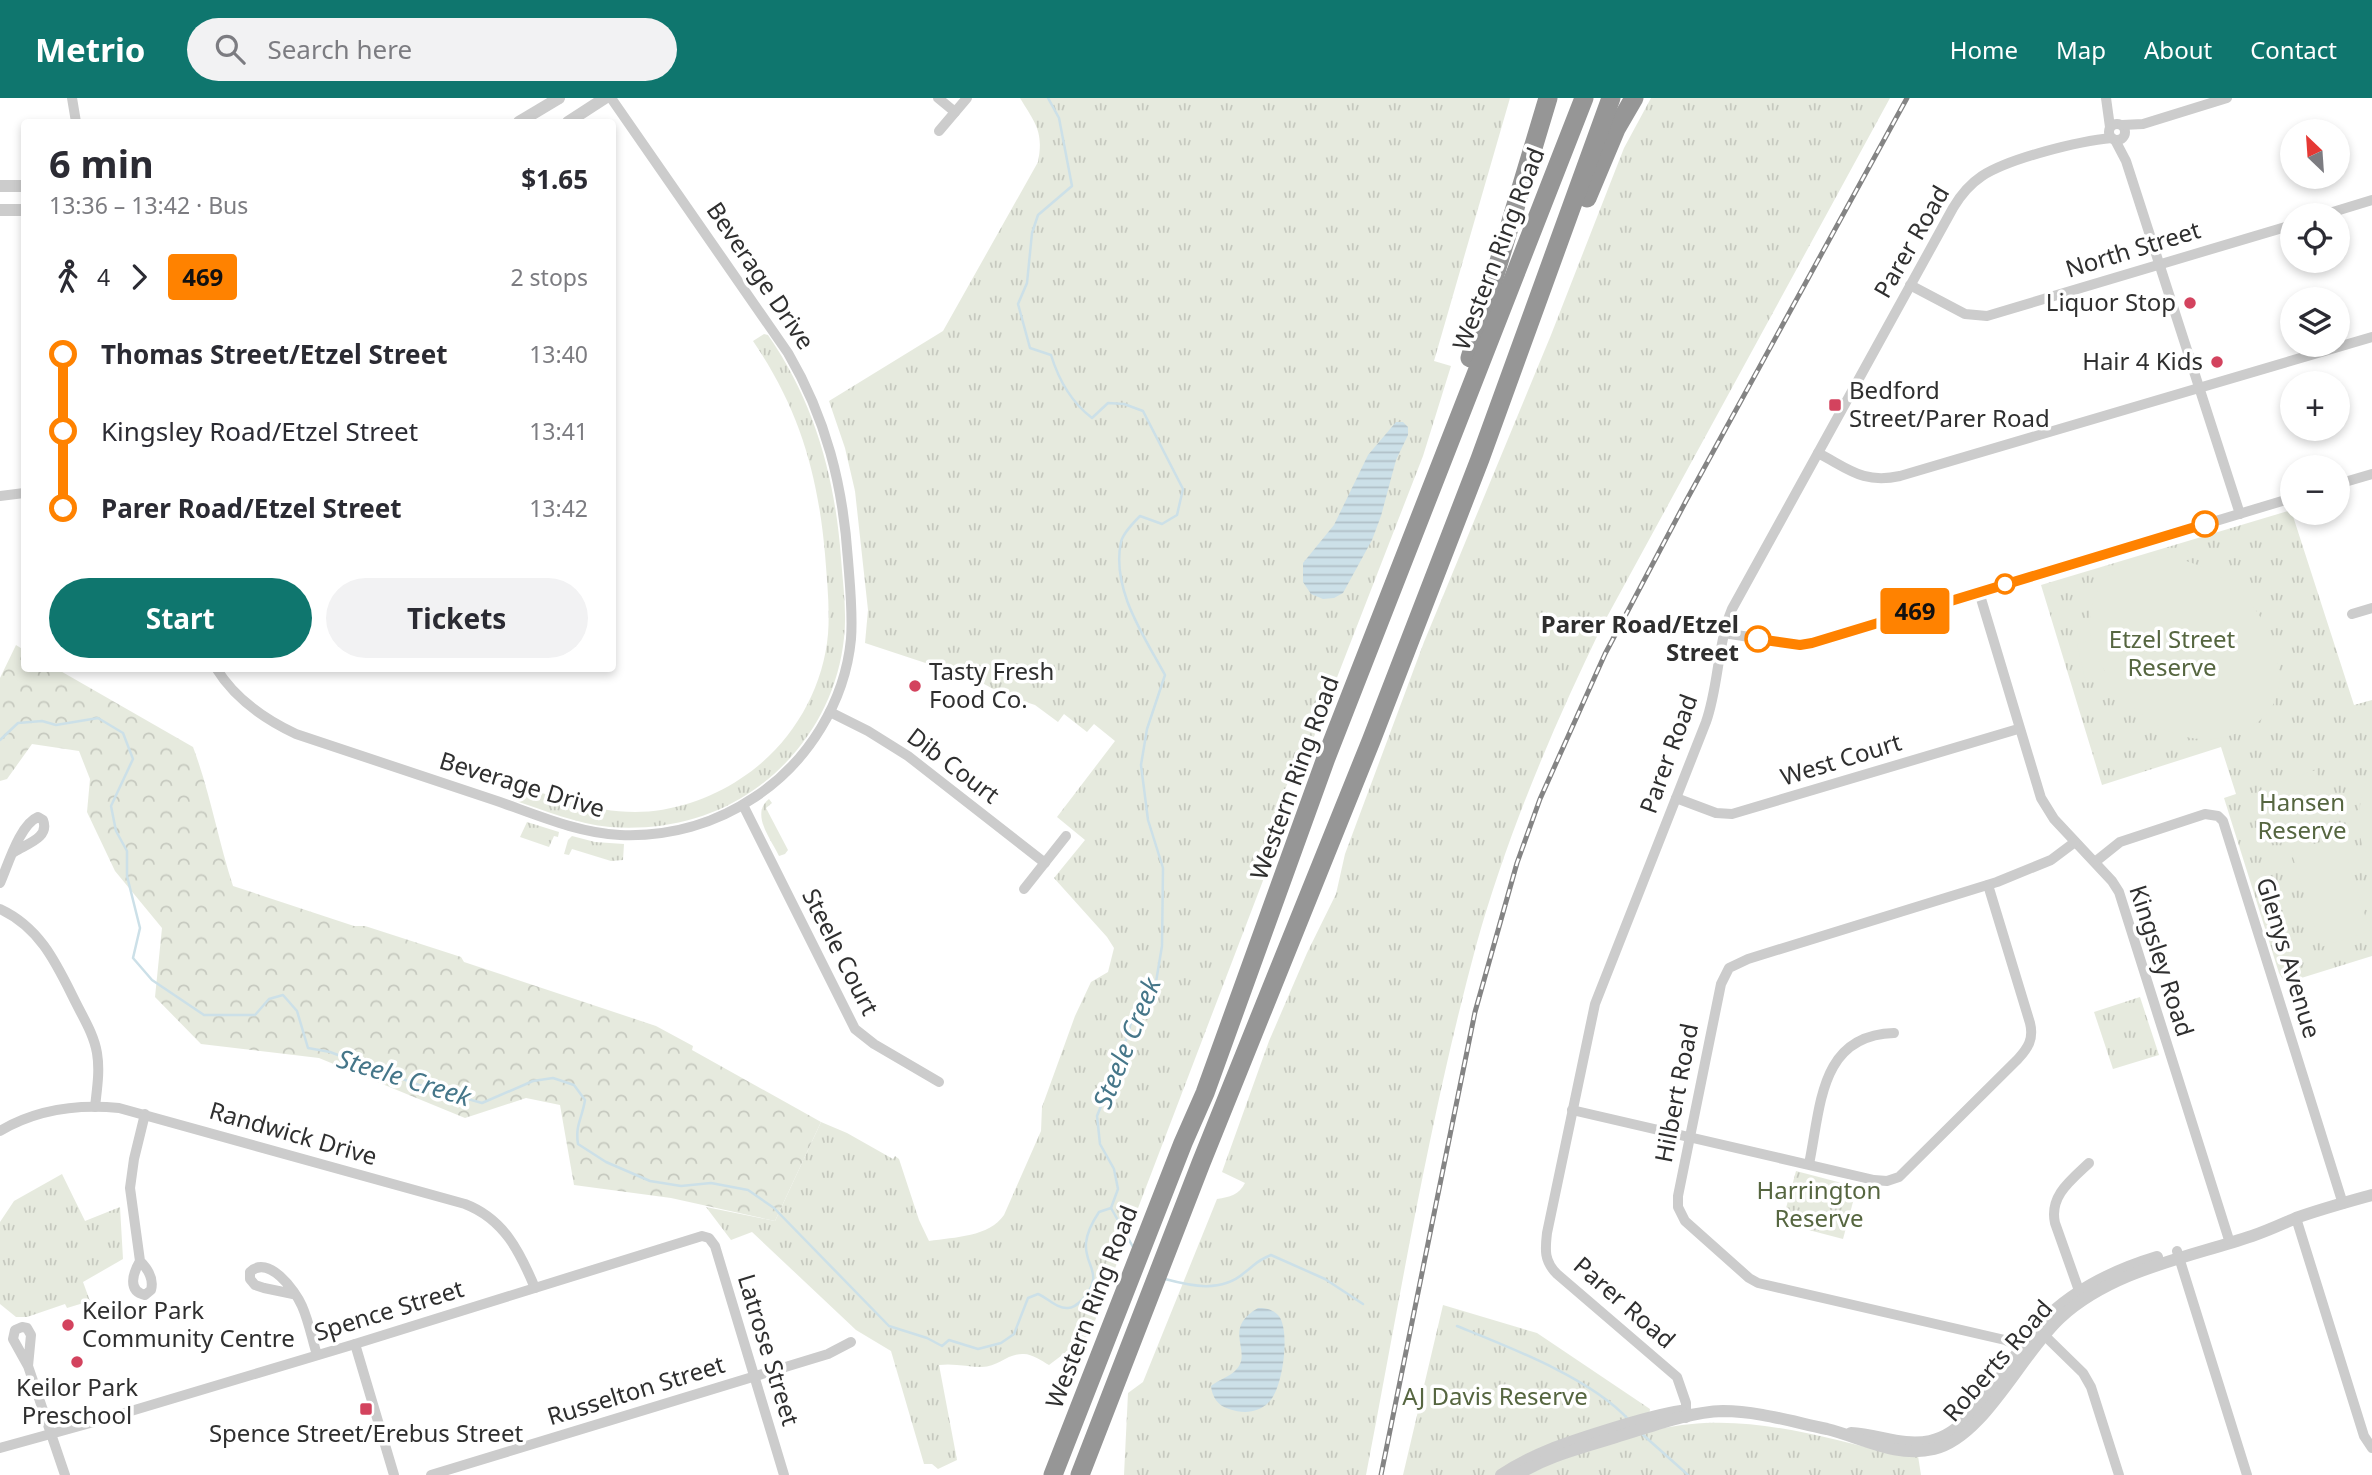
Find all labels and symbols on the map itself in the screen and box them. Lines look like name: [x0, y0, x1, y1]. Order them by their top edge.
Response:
north arrow: [2280, 119, 2350, 189]
street label: Western Ring Road: [1444, 142, 1551, 355]
street label: Parer Road: [1865, 179, 1956, 304]
street label: Beverage Drive: [700, 195, 823, 355]
street label: North Street: [2061, 212, 2204, 285]
place label: Liquor Stop: [2046, 285, 2176, 318]
marker: Liquor Stop: [2182, 295, 2198, 311]
place label: Hair 4 Kids: [2082, 344, 2203, 377]
marker: Hair 4 Kids: [2209, 354, 2225, 370]
place label: Bedford Street/Parer Road: [1849, 373, 2050, 434]
marker: Bedford Street/Parer Road: [1827, 397, 1843, 413]
unlabelled marker: [2192, 511, 2218, 537]
unlabelled marker: [1995, 574, 2015, 594]
line badge: 469: [1875, 588, 1955, 634]
place label: Parer Road/Etzel Street: [1541, 607, 1739, 668]
park label: Etzel Street Reserve: [2109, 622, 2235, 683]
marker: Parer Road/Etzel Street: [1745, 626, 1771, 652]
place label: Tasty Fresh Food Co.: [929, 654, 1054, 715]
street label: Western Ring Road: [1241, 671, 1346, 884]
marker: Tasty Fresh Food Co.: [907, 678, 923, 694]
street label: Parer Road: [1631, 689, 1704, 818]
street label: Dib Court: [901, 719, 1007, 811]
street label: West Court: [1776, 724, 1905, 793]
street label: Beverage Drive: [436, 743, 609, 824]
park label: Hansen Reserve: [2257, 785, 2347, 846]
street label: Glenys Avenue: [2249, 873, 2330, 1042]
street label: Kingsley Road: [2122, 881, 2202, 1041]
street label: Steele Court: [795, 882, 888, 1021]
water label: Steele Creek: [1084, 971, 1169, 1113]
street label: Hilbert Road: [1646, 1020, 1705, 1165]
water label: Steele Creek: [333, 1040, 477, 1115]
street label: Randwick Drive: [206, 1093, 381, 1172]
park label: Harrington Reserve: [1757, 1173, 1881, 1234]
street label: Western Ring Road: [1037, 1200, 1144, 1413]
street label: Parer Road: [1567, 1248, 1683, 1355]
street label: Latrose Street: [731, 1270, 808, 1430]
street label: Spence Street: [310, 1271, 468, 1348]
street label: Roberts Road: [1935, 1292, 2059, 1428]
place label: Keilor Park Community Centre: [82, 1293, 295, 1354]
marker: Keilor Park Community Centre: [60, 1317, 76, 1333]
street label: Russelton Street: [543, 1347, 729, 1432]
marker: Keilor Park Preschool: [69, 1354, 85, 1370]
place label: Keilor Park Preschool: [16, 1370, 138, 1431]
park label: AJ Davis Reserve: [1402, 1379, 1588, 1412]
marker: Spence Street/Erebus Street: [358, 1401, 374, 1417]
place label: Spence Street/Erebus Street: [209, 1416, 523, 1449]

